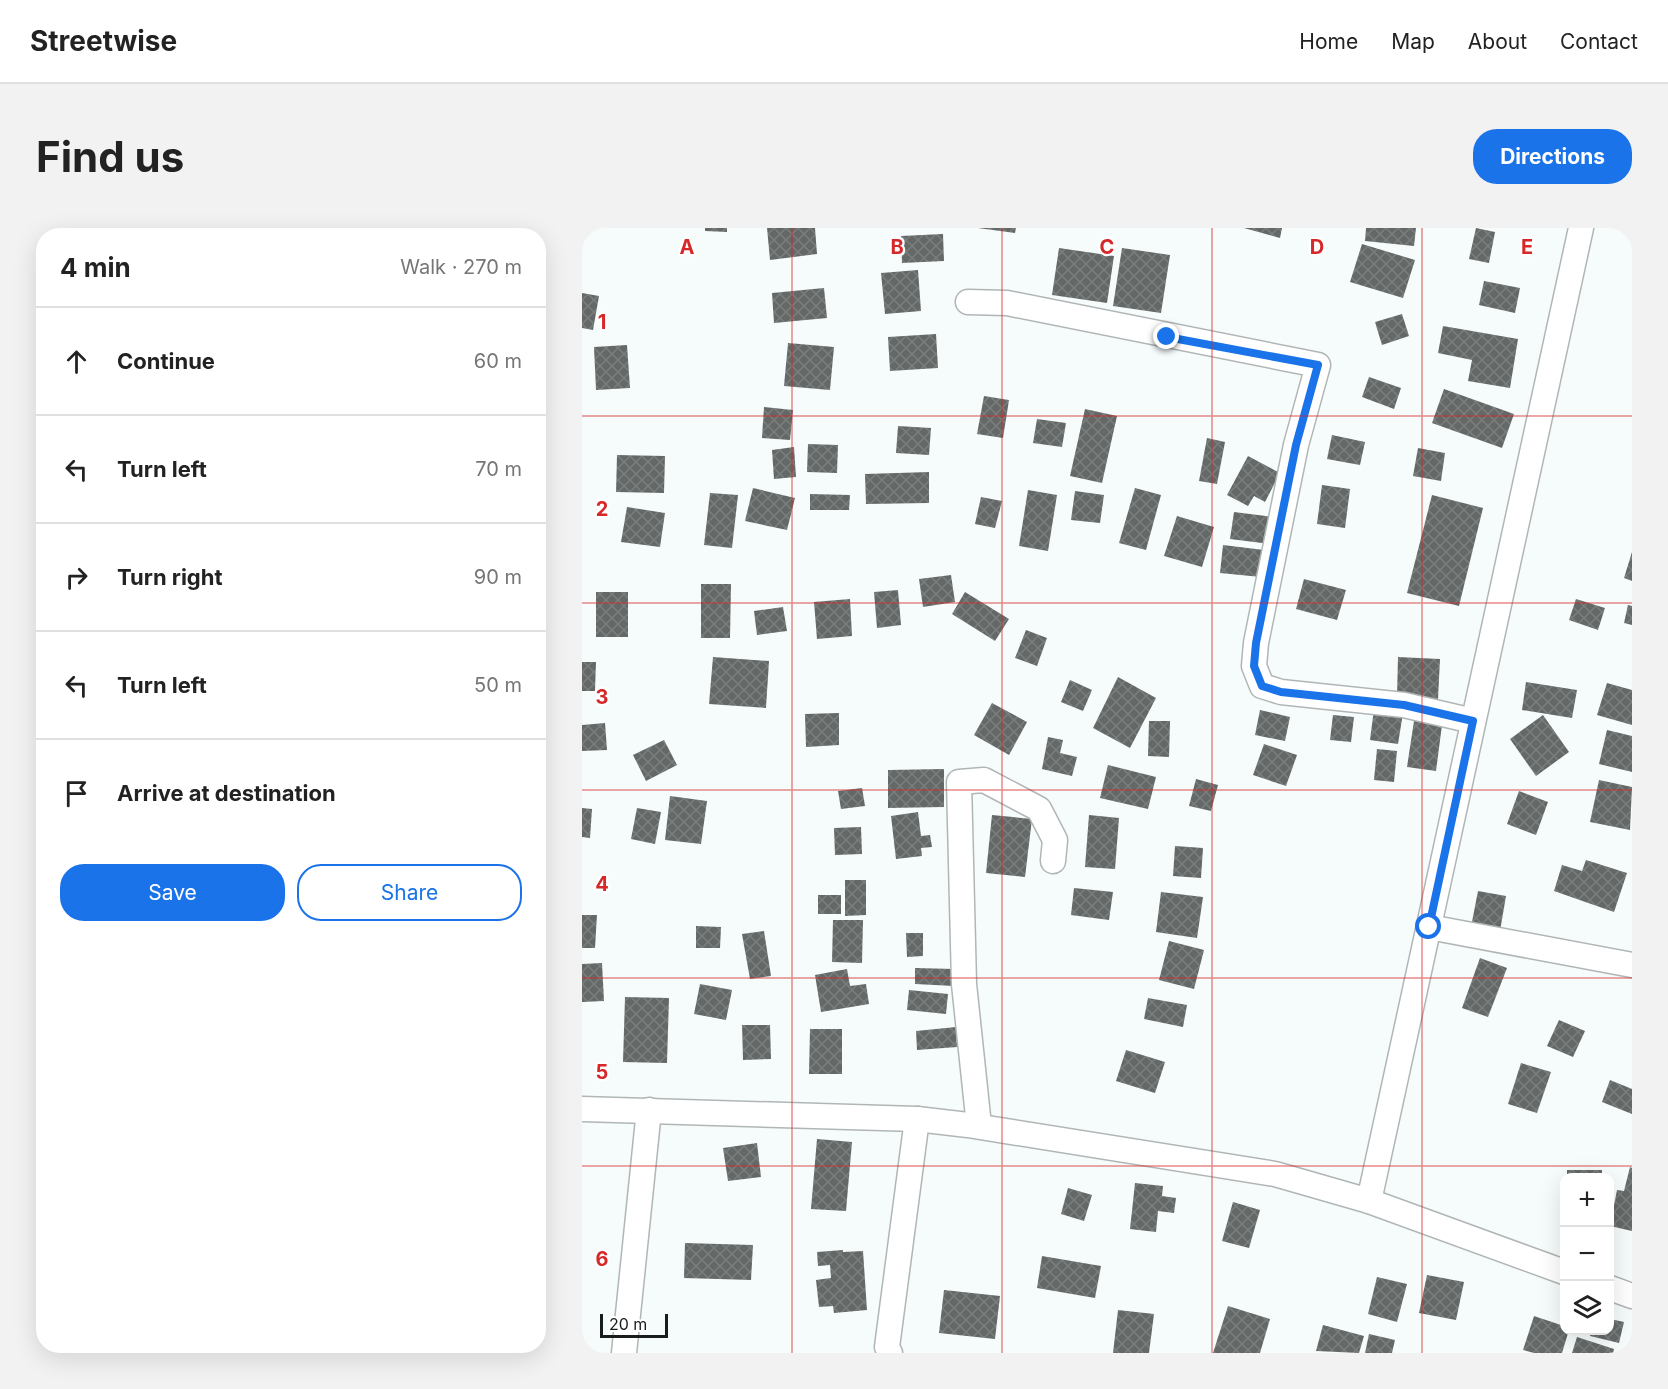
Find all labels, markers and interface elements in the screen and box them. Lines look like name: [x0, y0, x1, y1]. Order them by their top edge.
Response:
text: Streetwise: [30, 24, 177, 58]
text: Home: [1299, 29, 1358, 54]
text: Map: [1391, 29, 1435, 54]
text: About: [1468, 29, 1527, 54]
text: Contact: [1560, 29, 1638, 54]
button: Directions: [1473, 129, 1632, 184]
text: Find us: [36, 131, 184, 182]
text: A: [680, 235, 695, 259]
text: B: [890, 235, 904, 259]
text: C: [1100, 235, 1114, 259]
text: D: [1310, 235, 1324, 259]
text: E: [1521, 235, 1533, 259]
text: 4 min: [60, 252, 131, 283]
text: Walk · 270 m: [400, 255, 522, 279]
text: 1: [598, 310, 606, 334]
route end: [1153, 323, 1179, 349]
icon: ahead: [60, 345, 93, 378]
text: Continue: [117, 348, 215, 374]
text: 60 m: [474, 349, 522, 373]
icon: left: [60, 453, 93, 486]
text: Turn left: [117, 456, 207, 482]
text: 70 m: [475, 457, 522, 481]
text: 2: [596, 497, 608, 521]
icon: right: [60, 561, 93, 594]
text: Turn right: [117, 564, 223, 590]
text: 90 m: [474, 565, 522, 589]
icon: left: [60, 669, 93, 702]
text: Turn left: [117, 672, 207, 698]
text: 50 m: [474, 673, 522, 697]
text: 3: [596, 685, 608, 709]
icon: arrive: [60, 777, 93, 810]
text: Arrive at destination: [117, 780, 336, 806]
button: Save: [60, 864, 285, 921]
button: Share: [297, 864, 522, 921]
text: 4: [595, 872, 609, 896]
route start: [1415, 913, 1441, 939]
text: 5: [596, 1060, 608, 1084]
map controls: [1560, 1173, 1614, 1335]
button: +: [1560, 1173, 1614, 1227]
button: −: [1560, 1227, 1614, 1281]
text: 6: [596, 1247, 609, 1271]
button: layers: [1560, 1281, 1614, 1335]
scale bar: [600, 1311, 668, 1338]
text: 20 m: [609, 1314, 647, 1334]

